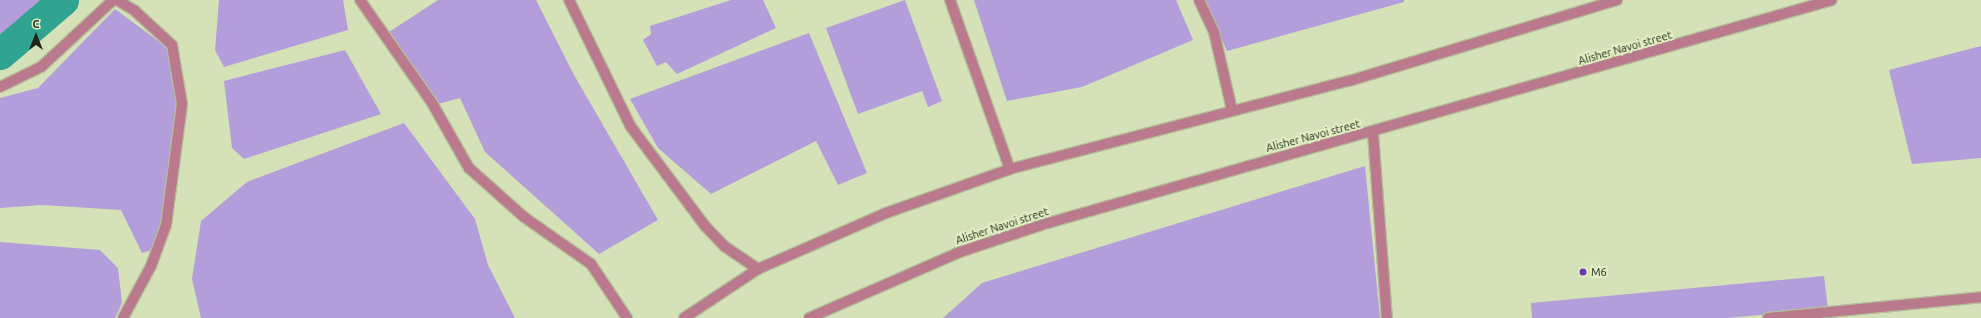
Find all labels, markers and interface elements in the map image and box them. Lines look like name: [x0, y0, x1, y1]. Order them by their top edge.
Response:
north arrow: [16, 16, 56, 56]
text: С: [32, 18, 40, 30]
street label: Alisher Navoi street: [1577, 28, 1673, 68]
street label: Alisher Navoi street: [1265, 117, 1361, 155]
street label: Alisher Navoi street: [954, 205, 1050, 247]
place label: М6: [1591, 265, 1607, 279]
marker: М6: [1578, 267, 1588, 277]

